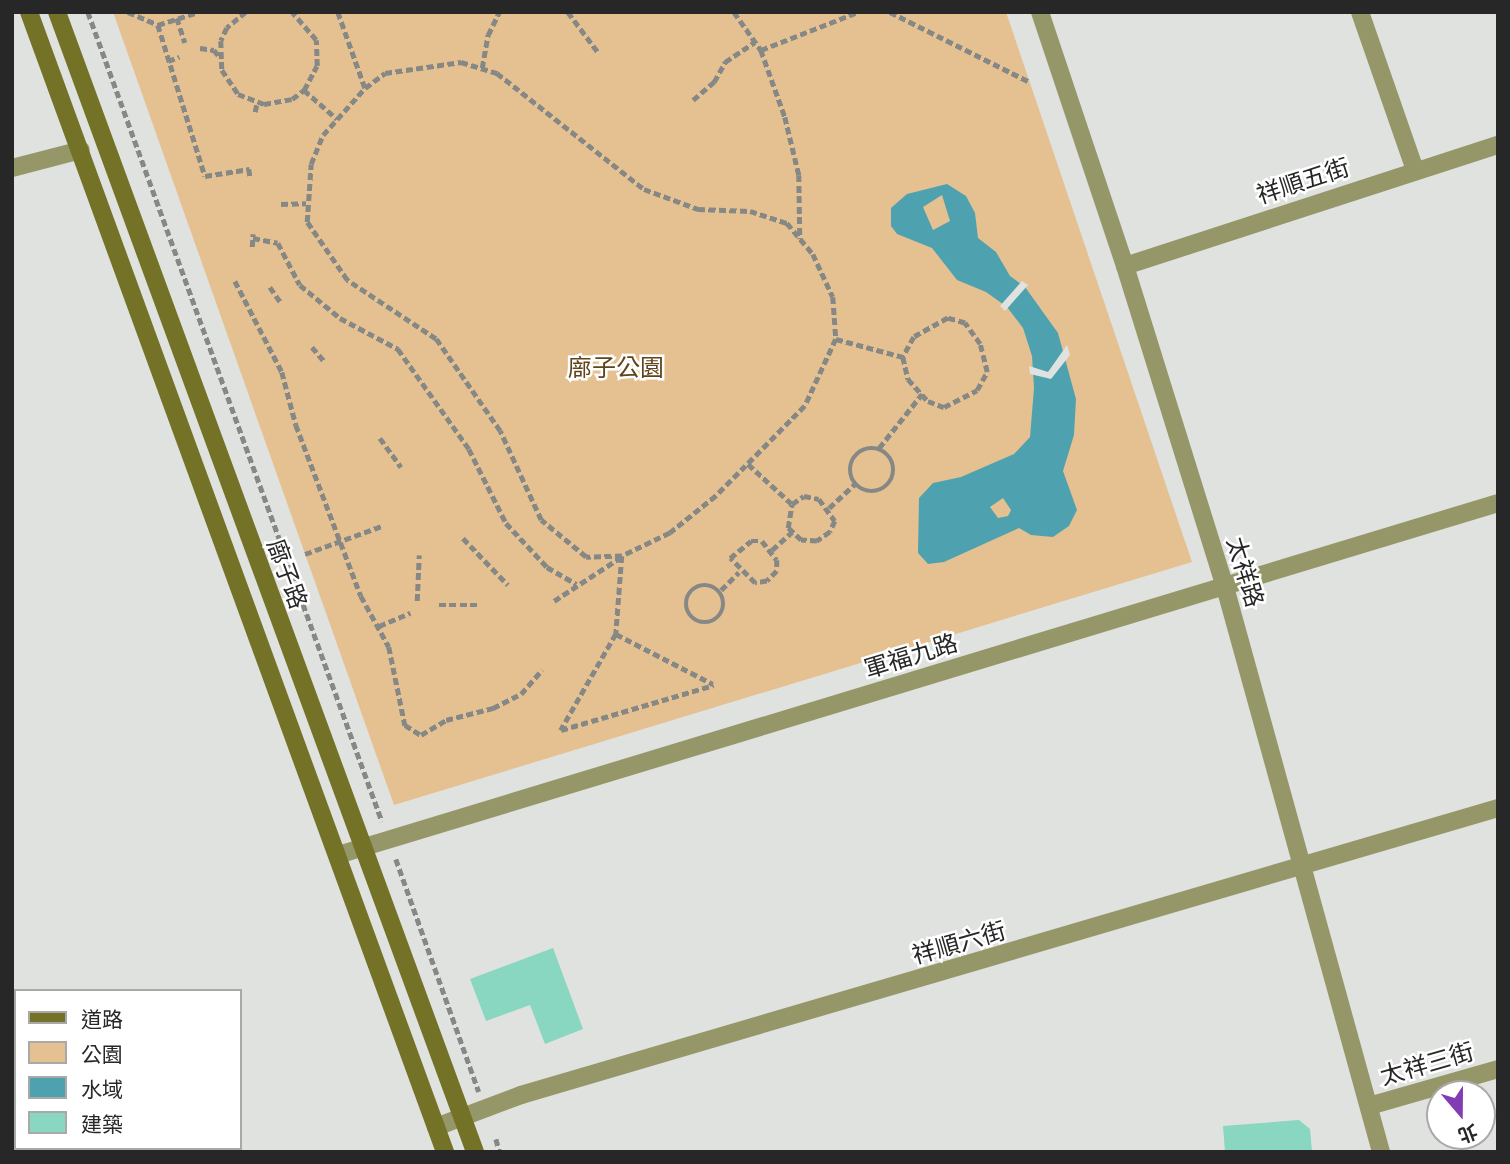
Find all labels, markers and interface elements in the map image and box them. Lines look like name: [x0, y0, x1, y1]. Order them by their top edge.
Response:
street label: 祥順五街: [1253, 152, 1353, 210]
park label: 廍子公園: [568, 354, 664, 382]
street label: 太祥路: [1221, 533, 1269, 611]
street label: 廍子路: [261, 535, 313, 613]
street label: 軍福九路: [861, 628, 961, 684]
street label: 祥順六街: [909, 916, 1009, 970]
legend: [14, 989, 242, 1150]
text: 道路: [81, 1008, 123, 1031]
street label: 太祥三街: [1377, 1037, 1477, 1091]
text: 公園: [81, 1043, 123, 1066]
text: 水域: [81, 1078, 123, 1101]
north arrow: [1426, 1080, 1496, 1150]
text: 建築: [81, 1113, 123, 1136]
text: 北: [1455, 1120, 1480, 1146]

